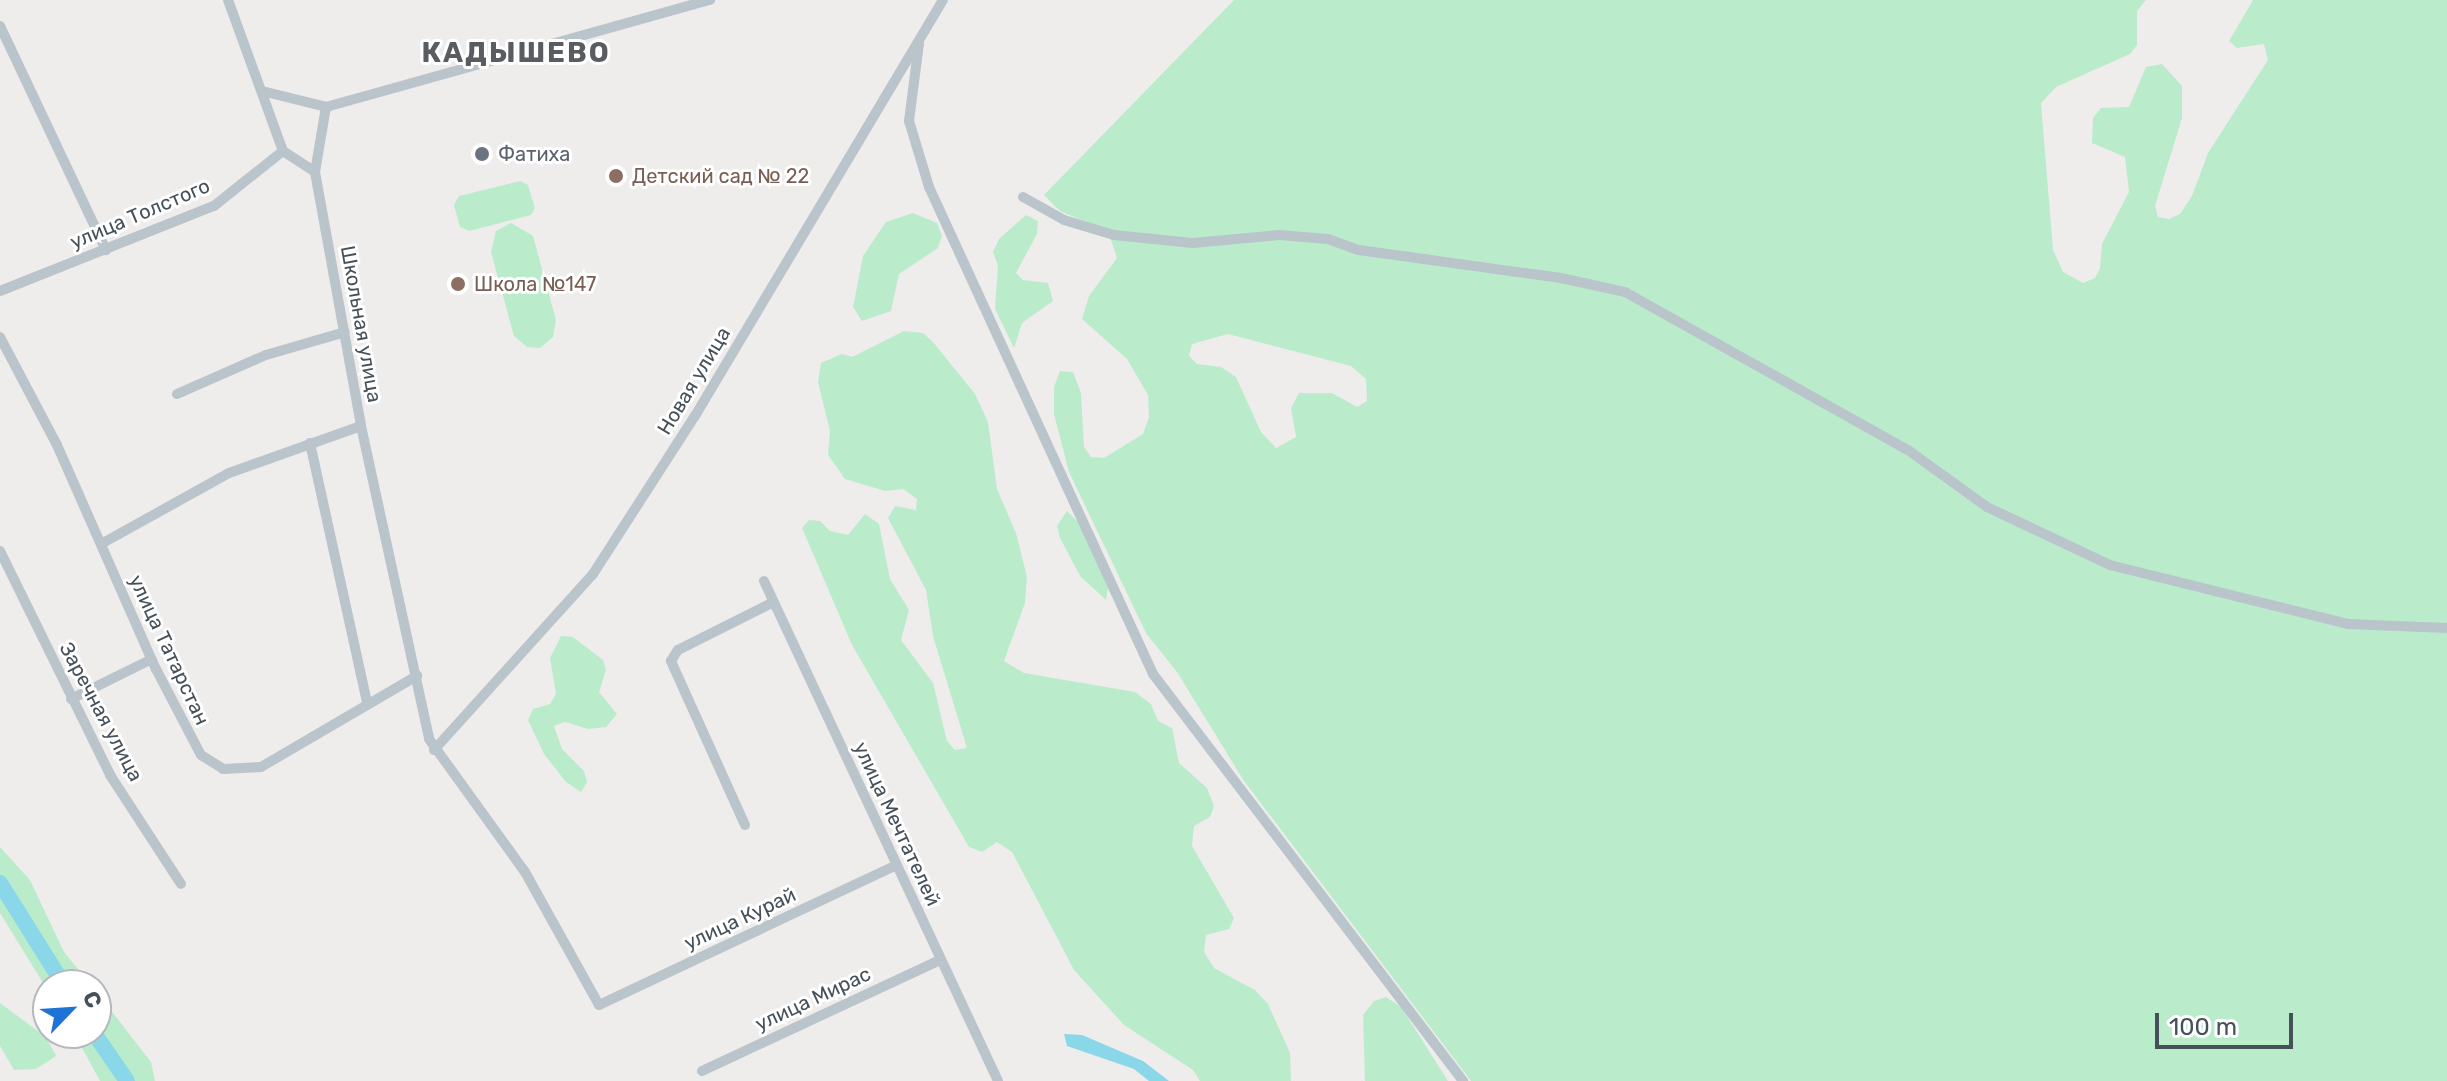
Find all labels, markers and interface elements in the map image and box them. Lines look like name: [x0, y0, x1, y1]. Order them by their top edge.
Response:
district label: КАДЫШЕВО: [421, 36, 611, 70]
place label: Фатиха: [498, 142, 570, 166]
marker: Фатиха: [473, 145, 491, 163]
place label: Детский сад № 22: [632, 164, 809, 188]
marker: Детский сад № 22: [607, 167, 625, 185]
street label: улица Толстого: [66, 174, 214, 254]
street label: Школьная улица: [335, 244, 387, 404]
place label: Школа №147: [474, 272, 596, 296]
marker: Школа №147: [449, 275, 467, 293]
street label: Новая улица: [652, 323, 736, 439]
street label: улица Татарстан: [124, 571, 214, 729]
street label: Заречная улица: [54, 638, 148, 786]
street label: улица Мечтателей: [848, 738, 946, 910]
street label: улица Курай: [680, 883, 800, 955]
street label: улица Мирас: [752, 962, 874, 1036]
north arrow: [32, 969, 112, 1049]
text: С: [77, 987, 108, 1012]
scale bar: [2159, 997, 2297, 1047]
text: 100 m: [2169, 1013, 2237, 1041]

